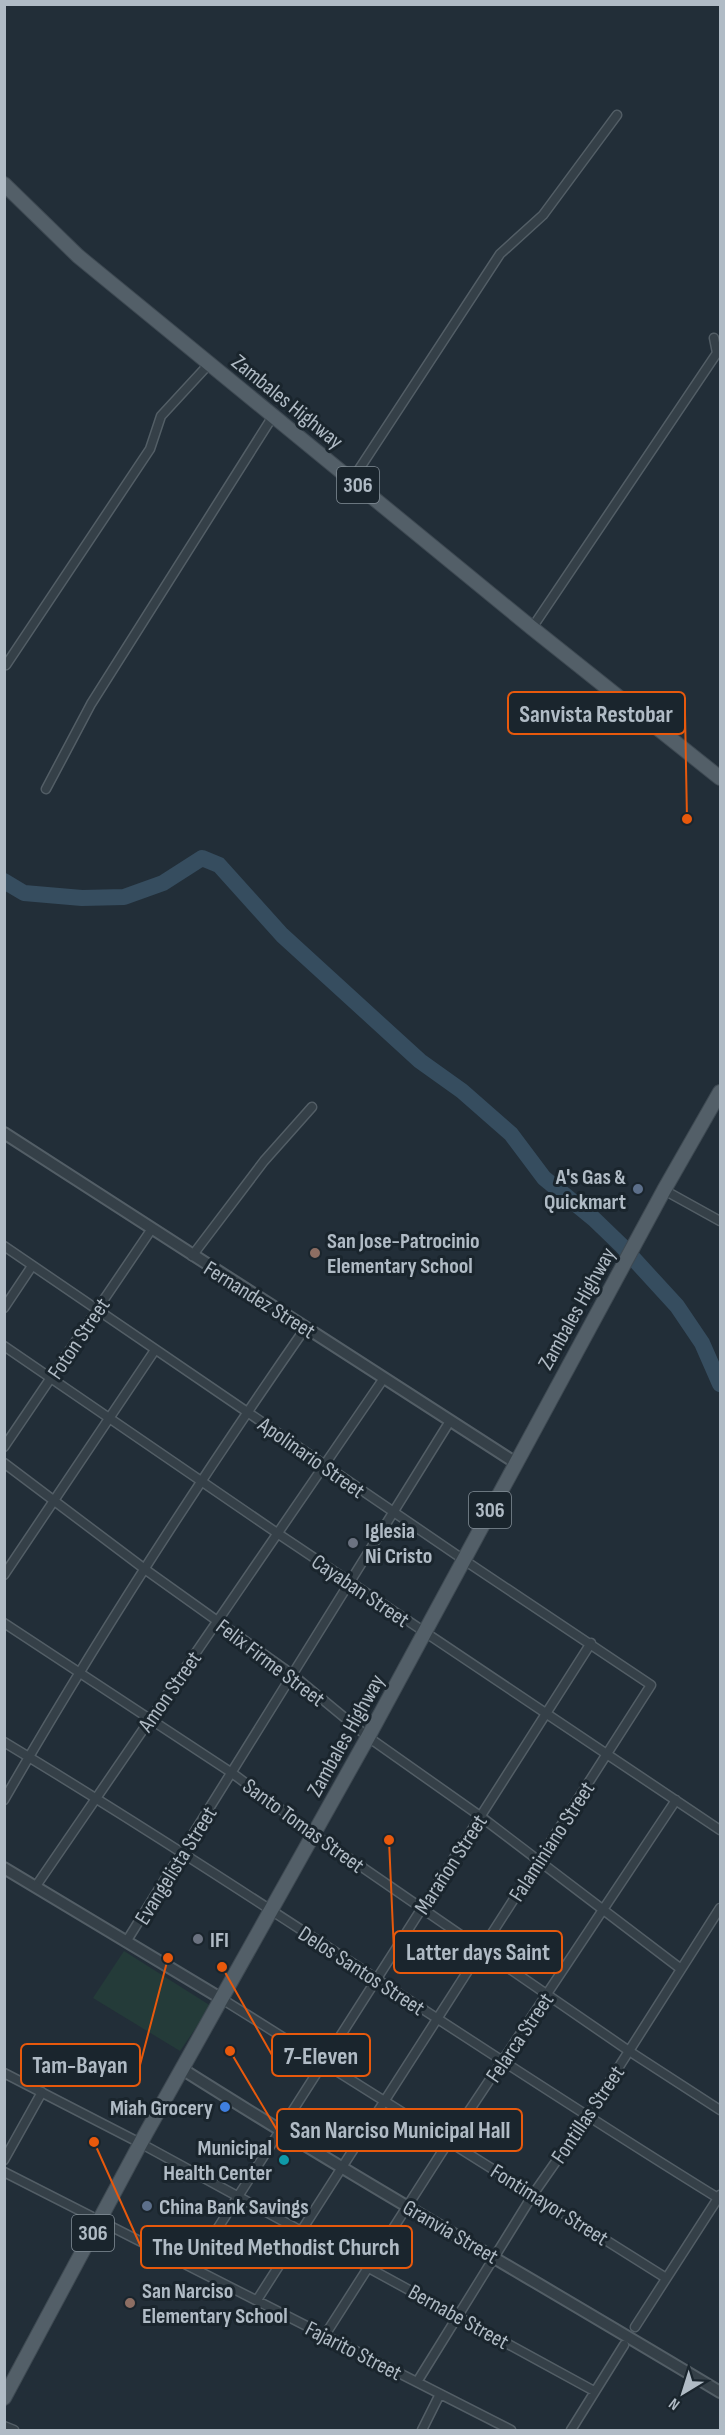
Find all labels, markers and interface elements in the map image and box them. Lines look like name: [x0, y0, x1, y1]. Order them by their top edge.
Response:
street label: Zambales Highway: [226, 349, 349, 456]
road number: 306: [337, 467, 379, 503]
callout: Sanvista Restobar: [508, 692, 685, 734]
text: Sanvista Restobar: [519, 700, 673, 729]
place label: A's Gas & Quickmart: [544, 1164, 626, 1216]
marker: A's Gas & Quickmart: [631, 1182, 645, 1196]
place label: San Jose-Patrocinio Elementary School: [327, 1228, 480, 1280]
street label: Zambales Highway: [533, 1242, 622, 1375]
marker: San Jose-Patrocinio Elementary School: [308, 1246, 322, 1260]
street label: Fernandez Street: [198, 1255, 320, 1345]
street label: Foton Street: [42, 1293, 116, 1385]
street label: Apolinario Street: [252, 1411, 370, 1505]
road number: 306: [469, 1492, 511, 1528]
place label: Iglesia Ni Cristo: [365, 1518, 432, 1570]
marker: Iglesia Ni Cristo: [346, 1536, 360, 1550]
street label: Cayaban Street: [306, 1549, 414, 1634]
street label: Felix Firme Street: [210, 1614, 330, 1713]
street label: Amon Street: [132, 1646, 208, 1738]
street label: Zambales Highway: [302, 1669, 391, 1802]
street label: Santo Tomas Street: [237, 1773, 369, 1880]
street label: Falaminiano Street: [503, 1777, 601, 1907]
street label: Evangelista Street: [129, 1801, 223, 1930]
street label: Marañon Street: [409, 1809, 494, 1920]
street label: Delos Santos Street: [293, 1920, 430, 2022]
place label: IFI: [210, 1927, 229, 1954]
callout: Latter days Saint: [394, 1931, 562, 1973]
marker: IFI: [191, 1932, 205, 1946]
text: Latter days Saint: [406, 1938, 550, 1967]
street label: Felarca Street: [480, 1988, 560, 2088]
callout: 7-Eleven: [272, 2034, 370, 2076]
text: 7-Eleven: [284, 2042, 358, 2071]
callout: Tam-Bayan: [21, 2044, 140, 2086]
text: Tam-Bayan: [32, 2051, 128, 2080]
street label: Fontillas Street: [546, 2061, 631, 2169]
place label: Miah Grocery: [110, 2095, 213, 2122]
marker: Miah Grocery: [218, 2100, 232, 2114]
callout: San Narciso Municipal Hall: [277, 2109, 522, 2151]
text: San Narciso Municipal Hall: [290, 2116, 510, 2145]
place label: Municipal Health Center: [163, 2135, 272, 2187]
marker: Municipal Health Center: [277, 2153, 291, 2167]
street label: Fontimayor Street: [485, 2158, 613, 2252]
place label: China Bank Savings: [159, 2194, 309, 2221]
street label: Granvia Street: [398, 2194, 503, 2271]
marker: China Bank Savings: [140, 2199, 154, 2213]
road number: 306: [72, 2215, 114, 2251]
callout: The United Methodist Church: [141, 2226, 412, 2268]
text: The United Methodist Church: [152, 2233, 400, 2262]
place label: San Narciso Elementary School: [142, 2278, 288, 2330]
street label: Bernabe Street: [403, 2279, 513, 2356]
marker: San Narciso Elementary School: [123, 2296, 137, 2310]
street label: Fajarito Street: [300, 2316, 406, 2387]
north arrow: [653, 2363, 713, 2423]
text: N: [665, 2394, 684, 2414]

